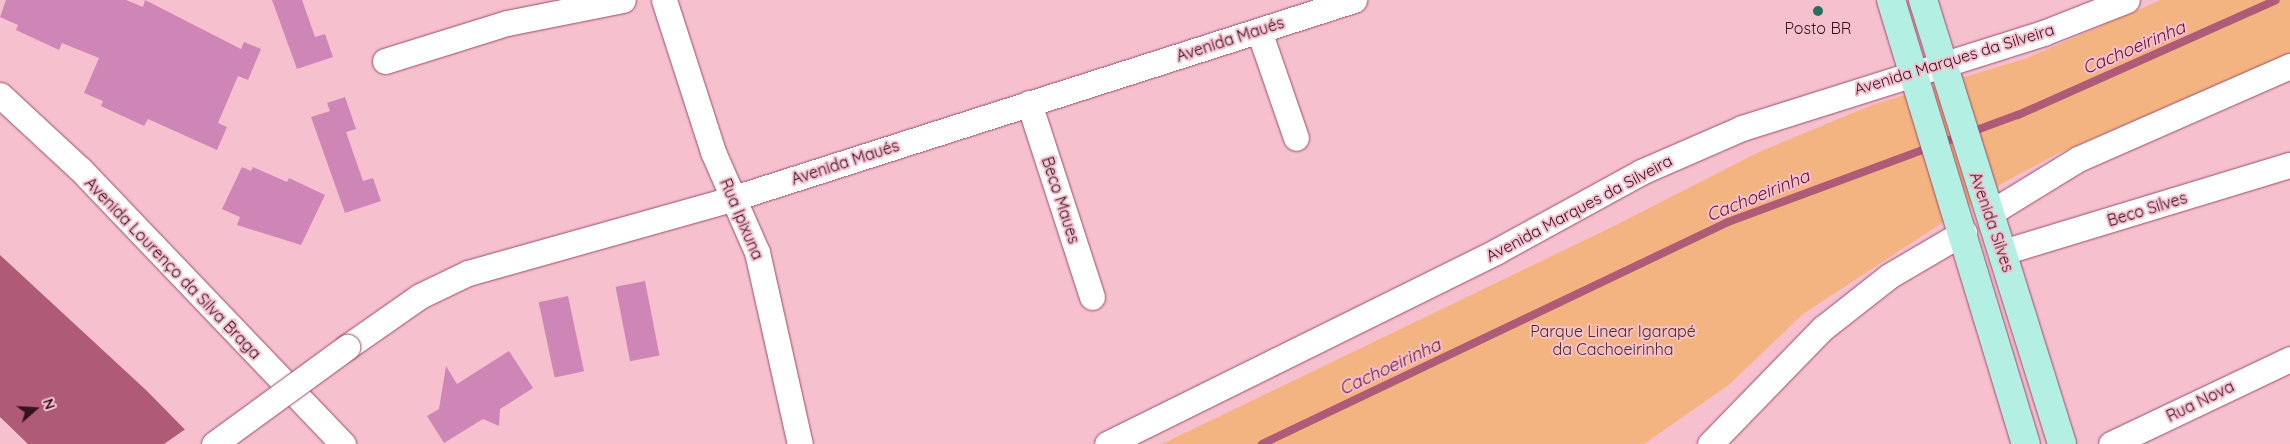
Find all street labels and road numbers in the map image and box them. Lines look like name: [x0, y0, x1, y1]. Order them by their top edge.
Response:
street label: Avenida Maués: [1174, 13, 1286, 65]
street label: Avenida Marques da Silveira: [1852, 19, 2056, 99]
street label: Avenida Maués: [789, 136, 901, 188]
street label: Avenida Marques da Silveira: [1483, 151, 1675, 265]
street label: Beco Maues: [1038, 154, 1084, 246]
street label: Avenida Silves: [1966, 170, 2018, 274]
street label: Avenida Lourenço da Silva Braga: [81, 173, 265, 363]
street label: Rua Ipixuna: [716, 175, 768, 263]
street label: Beco Silves: [2105, 188, 2189, 230]
street label: Rua Nova: [2163, 376, 2237, 426]

